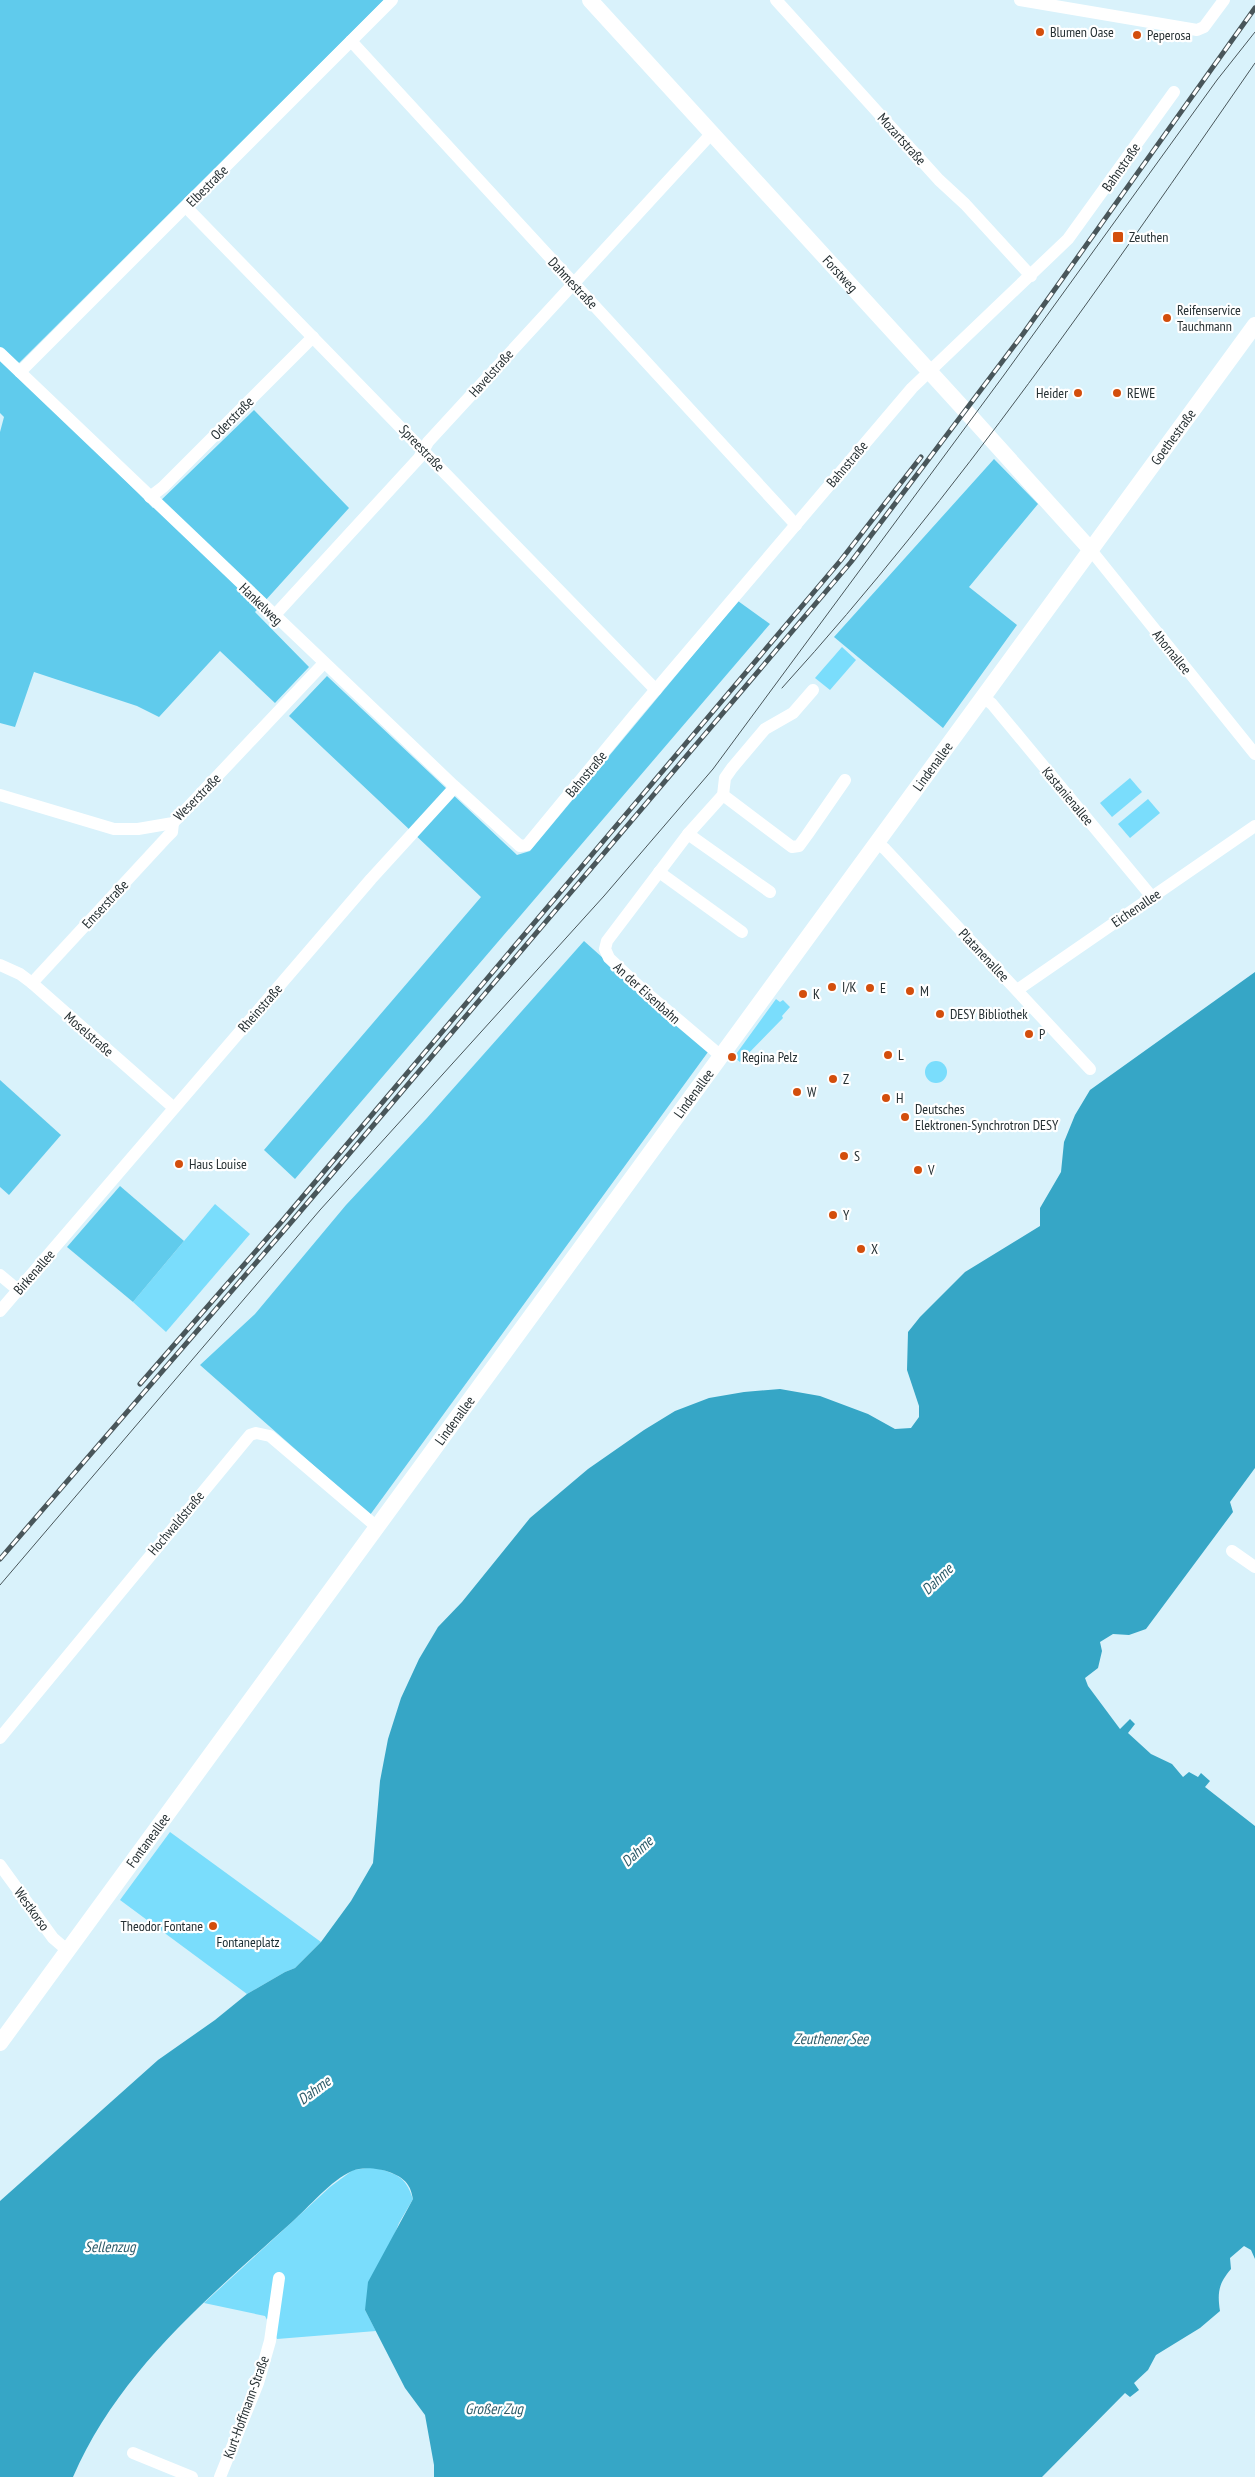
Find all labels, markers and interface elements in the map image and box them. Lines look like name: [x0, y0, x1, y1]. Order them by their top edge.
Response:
place label: Blumen Oase: [1050, 23, 1114, 41]
marker: Blumen Oase: [1034, 26, 1046, 38]
place label: Peperosa: [1147, 26, 1191, 44]
marker: Peperosa: [1131, 29, 1143, 41]
street label: Mozartstraße: [874, 109, 930, 169]
street label: Bahnstraße: [1098, 139, 1144, 195]
street label: Elbestraße: [182, 161, 232, 211]
place label: Zeuthen: [1129, 228, 1168, 246]
marker: Zeuthen: [1111, 230, 1125, 244]
street label: Forstweg: [819, 251, 862, 296]
street label: Dahmestraße: [544, 253, 602, 313]
place label: Reifenservice Tauchmann: [1177, 301, 1241, 335]
marker: Reifenservice Tauchmann: [1161, 312, 1173, 324]
street label: Havelstraße: [465, 345, 517, 401]
place label: Heider: [1036, 384, 1068, 402]
place label: REWE: [1127, 384, 1155, 402]
marker: Heider: [1072, 387, 1084, 399]
marker: REWE: [1111, 387, 1123, 399]
street label: Oderstraße: [207, 392, 258, 443]
street label: Goethestraße: [1147, 405, 1200, 469]
street label: Spreestraße: [395, 421, 449, 475]
street label: Bahnstraße: [822, 437, 872, 491]
street label: Hankelweg: [236, 579, 286, 629]
street label: Ahornallee: [1149, 626, 1196, 678]
street label: Lindenallee: [909, 738, 957, 795]
street label: Bahnstraße: [561, 747, 611, 801]
street label: Kastanienallee: [1038, 763, 1098, 829]
street label: Weserstraße: [170, 769, 225, 824]
street label: Emserstraße: [78, 876, 132, 932]
street label: Eichenallee: [1108, 885, 1164, 931]
street label: Platanenallee: [955, 925, 1013, 986]
street label: An der Eisenbahn: [610, 958, 684, 1028]
place label: I/K: [842, 978, 856, 996]
place label: E: [880, 979, 886, 997]
street label: Rheinstraße: [234, 980, 286, 1036]
marker: I/K: [826, 981, 838, 993]
marker: E: [864, 982, 876, 994]
place label: M: [920, 982, 929, 1000]
place label: K: [813, 985, 820, 1003]
marker: M: [904, 985, 916, 997]
marker: K: [797, 988, 809, 1000]
place label: DESY Bibliothek: [950, 1005, 1028, 1023]
street label: Moselstraße: [61, 1008, 117, 1060]
marker: DESY Bibliothek: [934, 1008, 946, 1020]
place label: P: [1039, 1025, 1045, 1043]
marker: P: [1023, 1028, 1035, 1040]
place label: L: [898, 1046, 904, 1064]
place label: Regina Pelz: [742, 1048, 798, 1066]
marker: L: [882, 1049, 894, 1061]
marker: Regina Pelz: [726, 1051, 738, 1063]
street label: Lindenallee: [670, 1065, 718, 1122]
place label: Z: [843, 1070, 849, 1088]
marker: Z: [827, 1073, 839, 1085]
place label: W: [807, 1083, 817, 1101]
marker: W: [791, 1086, 803, 1098]
place label: H: [896, 1089, 904, 1107]
marker: H: [880, 1092, 892, 1104]
place label: Deutsches Elektronen-Synchrotron DESY: [915, 1100, 1059, 1134]
marker: Deutsches Elektronen-Synchrotron DESY: [899, 1111, 911, 1123]
place label: S: [854, 1147, 860, 1165]
marker: S: [838, 1150, 850, 1162]
place label: Haus Louise: [189, 1155, 247, 1173]
marker: Haus Louise: [173, 1158, 185, 1170]
place label: V: [927, 1161, 935, 1179]
marker: V: [912, 1164, 924, 1176]
place label: Y: [843, 1206, 850, 1224]
marker: Y: [827, 1209, 839, 1221]
place label: X: [871, 1240, 878, 1258]
marker: X: [855, 1243, 867, 1255]
street label: Birkenallee: [9, 1245, 59, 1298]
street label: Lindenallee: [431, 1392, 479, 1449]
street label: Hochwaldstraße: [144, 1487, 208, 1559]
water label: Dahme: [917, 1559, 957, 1598]
street label: Fontaneallee: [122, 1809, 174, 1871]
water label: Dahme: [617, 1831, 657, 1870]
street label: Westkorso: [10, 1884, 54, 1934]
place label: Theodor Fontane: [121, 1917, 203, 1935]
marker: Theodor Fontane: [207, 1920, 219, 1932]
park label: Fontaneplatz: [216, 1933, 280, 1951]
water label: Zeuthener See: [794, 2029, 869, 2048]
water label: Dahme: [294, 2071, 335, 2109]
water label: Sellenzug: [85, 2237, 137, 2256]
street label: Kurt-Hoffmann-Straße: [219, 2353, 273, 2461]
water label: Großer Zug: [465, 2399, 524, 2418]

